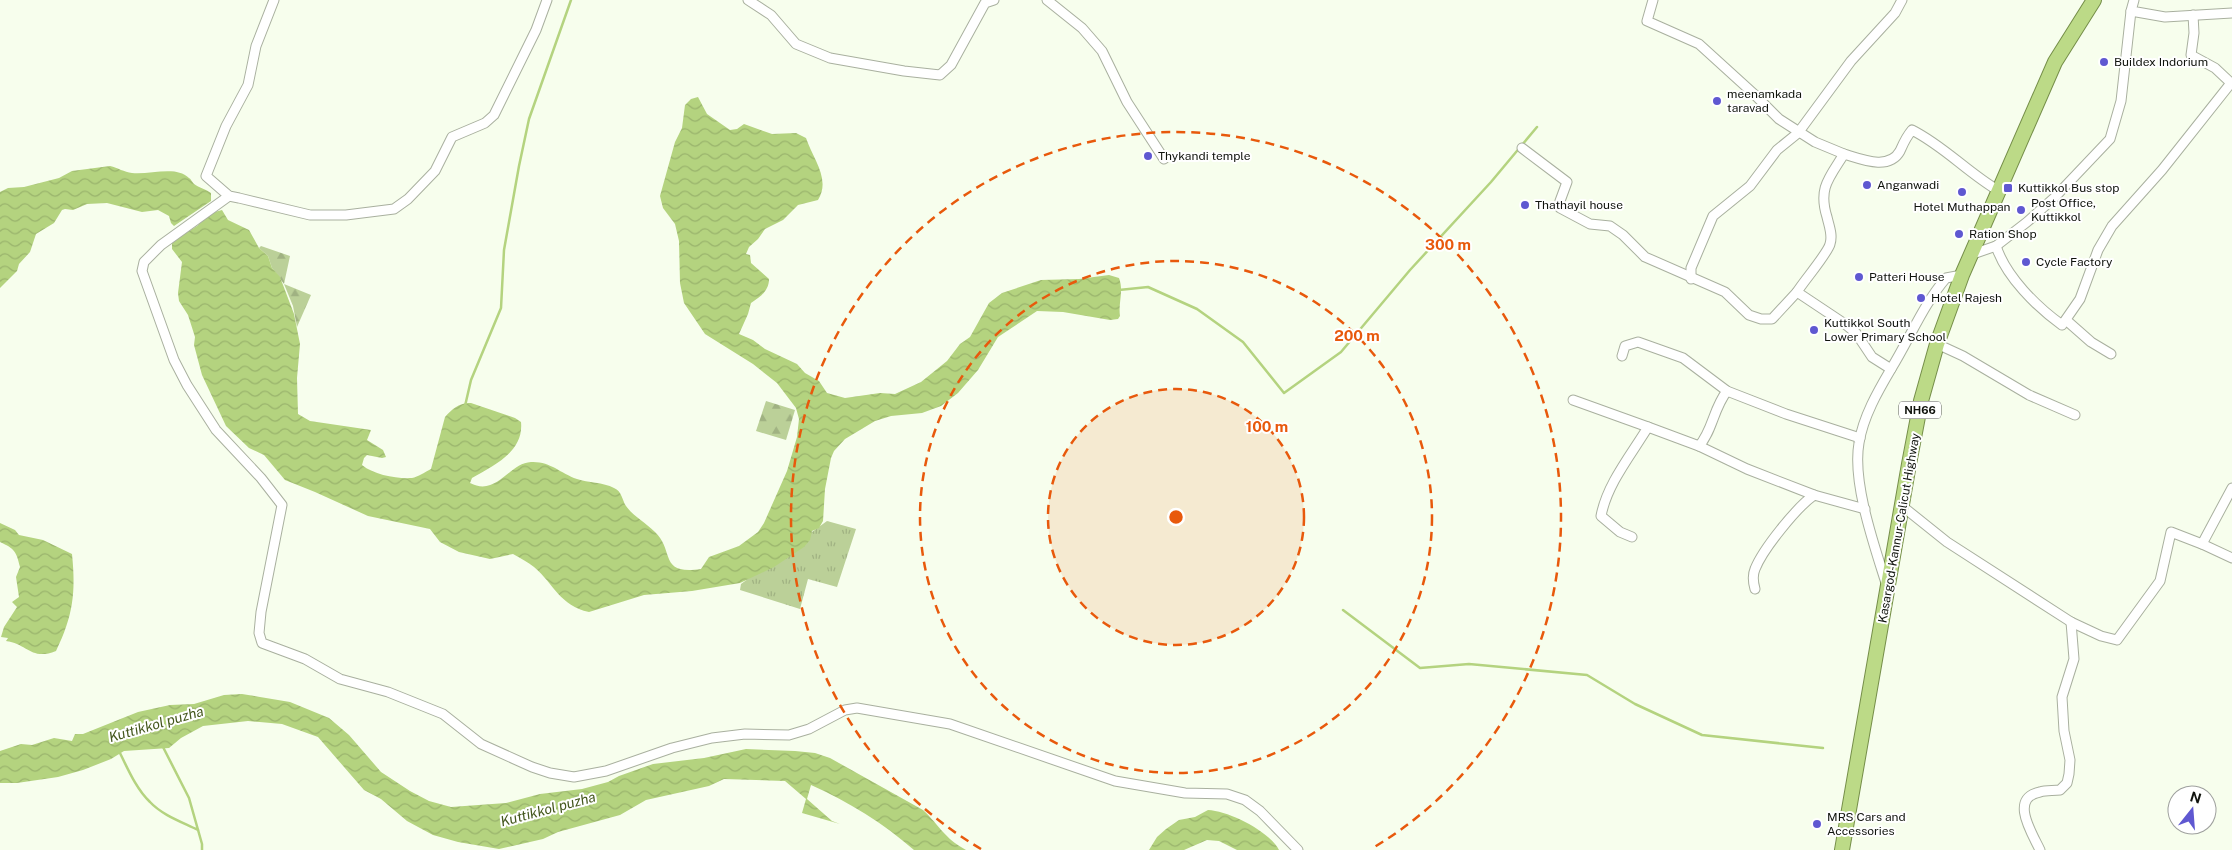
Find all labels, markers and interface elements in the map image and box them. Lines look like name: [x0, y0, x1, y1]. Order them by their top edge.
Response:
place label: Buildex Indorium: [2114, 55, 2208, 69]
marker: Buildex Indorium: [2098, 56, 2110, 68]
place label: meenamkada taravad: [1727, 87, 1802, 115]
marker: meenamkada taravad: [1711, 95, 1723, 107]
place label: Thykandi temple: [1158, 149, 1251, 163]
marker: Thykandi temple: [1142, 150, 1154, 162]
place label: Anganwadi: [1877, 178, 1939, 192]
marker: Anganwadi: [1861, 179, 1873, 191]
place label: Kuttikkol Bus stop: [2018, 181, 2119, 195]
marker: Kuttikkol Bus stop: [2002, 182, 2014, 194]
marker: Hotel Muthappan: [1956, 186, 1968, 198]
place label: Post Office, Kuttikkol: [2031, 196, 2096, 224]
place label: Thathayil house: [1535, 198, 1623, 212]
marker: Thathayil house: [1519, 199, 1531, 211]
place label: Hotel Muthappan: [1913, 200, 2011, 214]
marker: Post Office, Kuttikkol: [2015, 204, 2027, 216]
place label: Ration Shop: [1969, 227, 2037, 241]
marker: Ration Shop: [1953, 228, 1965, 240]
text: 300 m: [1425, 236, 1471, 253]
place label: Cycle Factory: [2036, 255, 2113, 269]
marker: Cycle Factory: [2020, 256, 2032, 268]
place label: Patteri House: [1869, 270, 1945, 284]
marker: Patteri House: [1853, 271, 1865, 283]
place label: Hotel Rajesh: [1931, 291, 2002, 305]
marker: Hotel Rajesh: [1915, 292, 1927, 304]
place label: Kuttikkol South Lower Primary School: [1824, 316, 1947, 344]
marker: Kuttikkol South Lower Primary School: [1808, 324, 1820, 336]
text: 200 m: [1334, 327, 1380, 344]
road number: NH66: [1899, 402, 1941, 418]
text: 100 m: [1246, 418, 1288, 435]
street label: Kasargod-Kannur-Calicut Highway: [1875, 431, 1923, 624]
centre of rings: [1167, 508, 1185, 526]
water label: Kuttikkol puzha: [107, 703, 205, 745]
north arrow: [2167, 785, 2217, 835]
text: N: [2188, 788, 2203, 807]
water label: Kuttikkol puzha: [499, 789, 597, 829]
place label: MRS Cars and Accessories: [1827, 810, 1906, 838]
marker: MRS Cars and Accessories: [1811, 818, 1823, 830]

